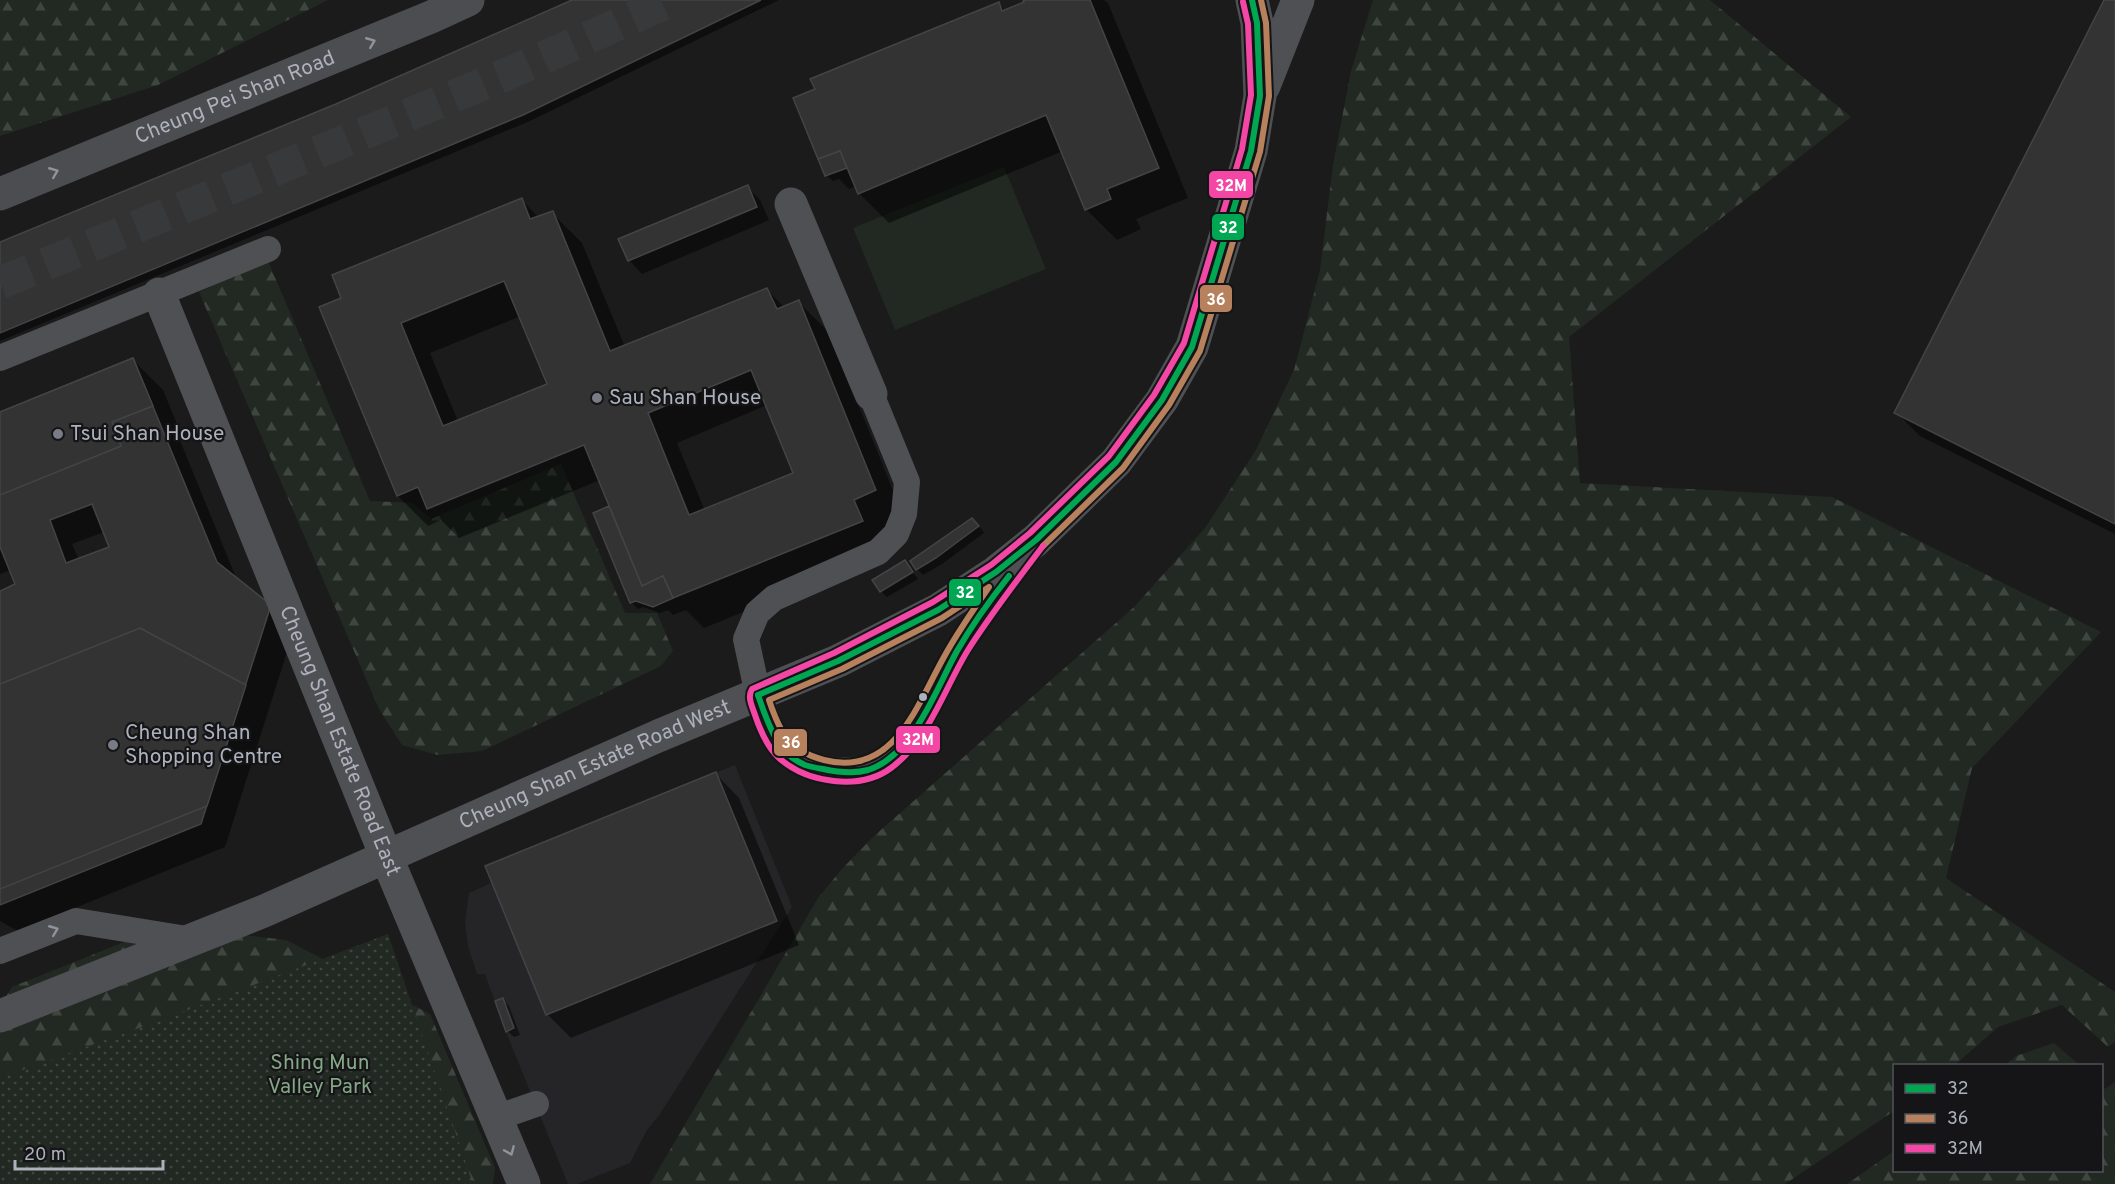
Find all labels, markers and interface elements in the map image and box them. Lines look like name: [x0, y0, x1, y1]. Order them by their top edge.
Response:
one-way arrow: [364, 37, 375, 49]
street label: Cheung Pei Shan Road: [131, 44, 339, 151]
one-way arrow: [48, 167, 59, 179]
line badge: 32M: [1208, 170, 1254, 199]
text: 32M: [1215, 177, 1247, 197]
line badge: 32: [1211, 213, 1245, 241]
text: 32: [1218, 219, 1238, 239]
line badge: 36: [1199, 284, 1233, 313]
text: 36: [1206, 291, 1226, 311]
place label: Sau Shan House: [609, 385, 761, 412]
marker: Sau Shan House: [590, 391, 604, 405]
place label: Tsui Shan House: [70, 421, 224, 448]
marker: Tsui Shan House: [51, 427, 65, 441]
line badge: 32: [948, 578, 982, 607]
text: 32: [955, 584, 975, 604]
street label: Cheung Shan Estate Road East: [273, 602, 406, 880]
unlabelled marker: [917, 691, 929, 703]
street label: Cheung Shan Estate Road West: [455, 694, 735, 836]
place label: Cheung Shan Shopping Centre: [125, 720, 282, 771]
line badge: 32M: [895, 725, 941, 754]
line badge: 36: [773, 728, 808, 757]
text: 32M: [902, 731, 934, 751]
text: 36: [781, 734, 801, 754]
marker: Cheung Shan Shopping Centre: [106, 738, 120, 752]
one-way arrow: [48, 925, 59, 937]
park label: Shing Mun Valley Park: [268, 1050, 372, 1101]
legend: [1893, 1064, 2103, 1172]
text: 32: [1947, 1078, 1969, 1101]
text: 36: [1947, 1108, 1969, 1131]
scale bar: [15, 1133, 164, 1171]
text: 32M: [1947, 1138, 1983, 1161]
text: 20 m: [24, 1144, 66, 1167]
one-way arrow: [503, 1145, 515, 1156]

